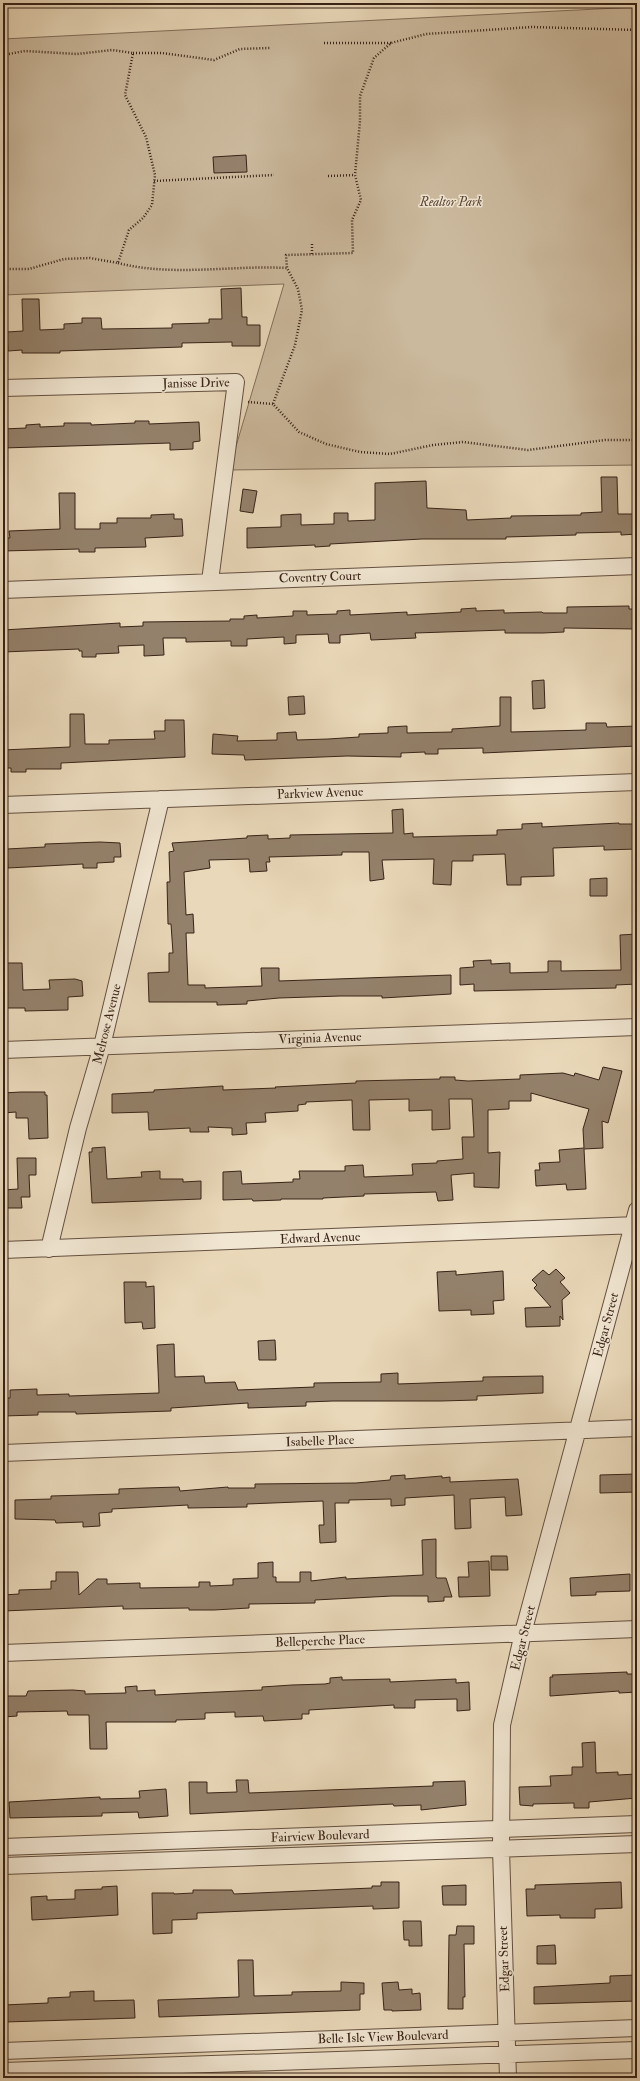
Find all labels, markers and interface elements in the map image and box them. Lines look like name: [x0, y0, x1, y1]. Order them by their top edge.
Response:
park label: Realtor Park: [419, 194, 482, 210]
street label: Janisse Drive: [161, 374, 230, 392]
street label: Coventry Court: [279, 568, 361, 587]
street label: Parkview Avenue: [277, 783, 364, 803]
street label: Melrose Avenue: [89, 982, 125, 1066]
street label: Virginia Avenue: [278, 1029, 362, 1047]
street label: Edward Avenue: [279, 1229, 361, 1247]
street label: Edgar Street: [590, 1291, 622, 1359]
street label: Isabelle Place: [285, 1432, 355, 1450]
street label: Edgar Street: [507, 1604, 539, 1672]
street label: Belleperche Place: [275, 1631, 366, 1652]
street label: Fairview Boulevard: [270, 1826, 370, 1846]
street label: Edgar Street: [495, 1926, 513, 1992]
street label: Belle Isle View Boulevard: [317, 2027, 449, 2047]

